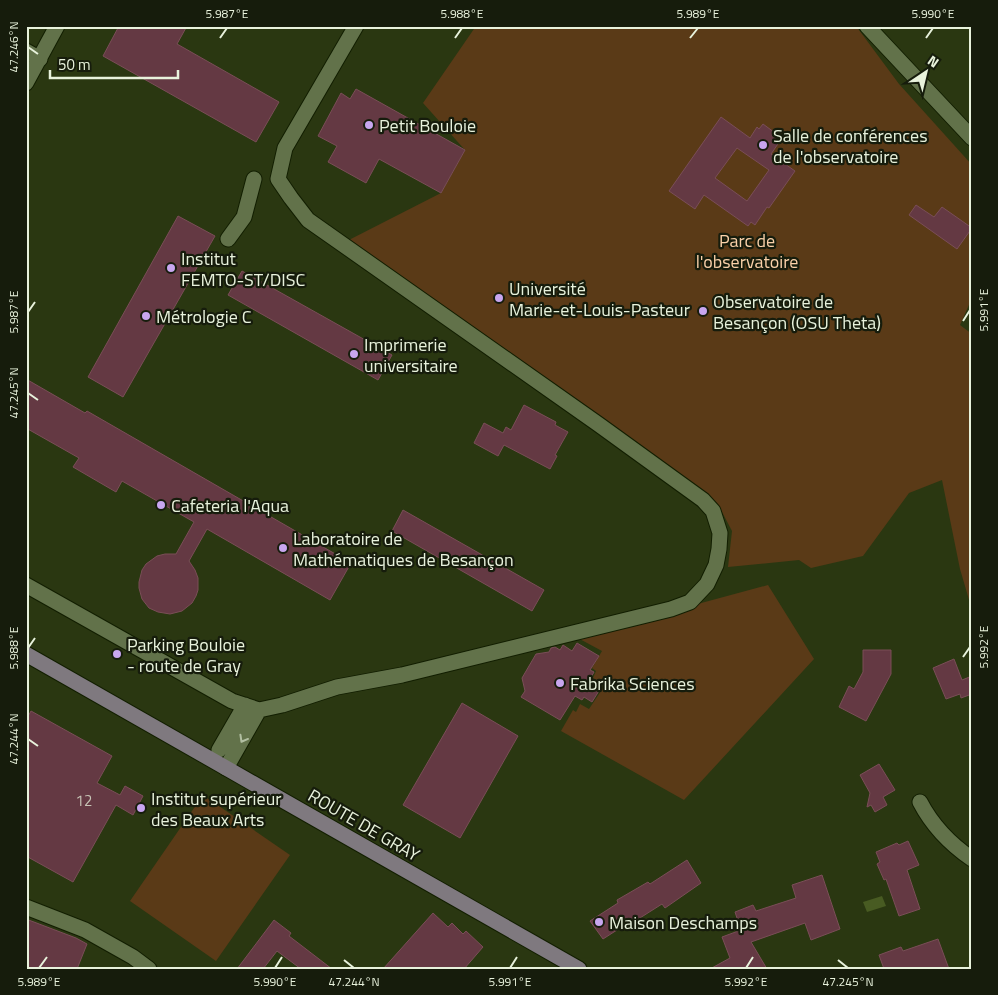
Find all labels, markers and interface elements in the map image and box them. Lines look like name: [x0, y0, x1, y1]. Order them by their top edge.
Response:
text: 5.987°E: [206, 4, 249, 23]
text: 5.988°E: [441, 4, 484, 23]
text: 5.989°E: [677, 4, 720, 23]
text: 5.990°E: [912, 4, 955, 23]
text: 47.246°N: [4, 21, 23, 73]
scale bar: [50, 48, 178, 80]
north arrow: [900, 48, 950, 98]
text: N: [924, 50, 944, 72]
text: 50 m: [58, 53, 91, 76]
place label: Petit Bouloie: [379, 112, 476, 139]
marker: Petit Bouloie: [363, 119, 375, 131]
place label: Salle de conférences de l'observatoire: [773, 122, 928, 170]
marker: Salle de conférences de l'observatoire: [757, 139, 769, 151]
park label: Parc de l'observatoire: [696, 227, 798, 275]
place label: Institut FEMTO-ST/DISC: [181, 245, 305, 293]
marker: Institut FEMTO-ST/DISC: [165, 262, 177, 274]
place label: Université Marie-et-Louis-Pasteur: [509, 275, 690, 323]
place label: Observatoire de Besançon (OSU Theta): [713, 288, 881, 336]
text: 5.991°E: [974, 288, 993, 331]
text: 5.987°E: [4, 290, 23, 333]
marker: Université Marie-et-Louis-Pasteur: [493, 292, 505, 304]
place label: Métrologie C: [156, 303, 252, 330]
marker: Observatoire de Besançon (OSU Theta): [697, 305, 709, 317]
marker: Métrologie C: [140, 310, 152, 322]
place label: Imprimerie universitaire: [364, 331, 458, 379]
marker: Imprimerie universitaire: [348, 348, 360, 360]
text: 47.245°N: [4, 367, 23, 419]
place label: Cafeteria l'Aqua: [171, 492, 289, 519]
marker: Cafeteria l'Aqua: [155, 499, 167, 511]
place label: Laboratoire de Mathématiques de Besançon: [293, 525, 514, 573]
marker: Laboratoire de Mathématiques de Besançon: [277, 542, 289, 554]
text: 5.992°E: [974, 625, 993, 668]
text: 5.988°E: [4, 626, 23, 669]
place label: Parking Bouloie - route de Gray: [127, 631, 245, 679]
marker: Parking Bouloie - route de Gray: [111, 648, 123, 660]
place label: Fabrika Sciences: [570, 670, 695, 697]
marker: Fabrika Sciences: [554, 677, 566, 689]
text: 47.244°N: [4, 713, 23, 765]
one-way arrow: [239, 733, 249, 742]
street label: ROUTE DE GRAY: [303, 782, 425, 868]
place label: Institut supérieur des Beaux Arts: [151, 785, 281, 833]
house number: 12: [76, 789, 92, 812]
marker: Institut supérieur des Beaux Arts: [135, 802, 147, 814]
place label: Maison Deschamps: [609, 909, 757, 936]
marker: Maison Deschamps: [593, 916, 605, 928]
text: 5.989°E: [18, 972, 61, 991]
text: 5.990°E: [254, 972, 297, 991]
text: 47.244°N: [328, 972, 380, 991]
text: 5.991°E: [489, 972, 532, 991]
text: 5.992°E: [725, 972, 768, 991]
text: 47.245°N: [822, 972, 874, 991]

